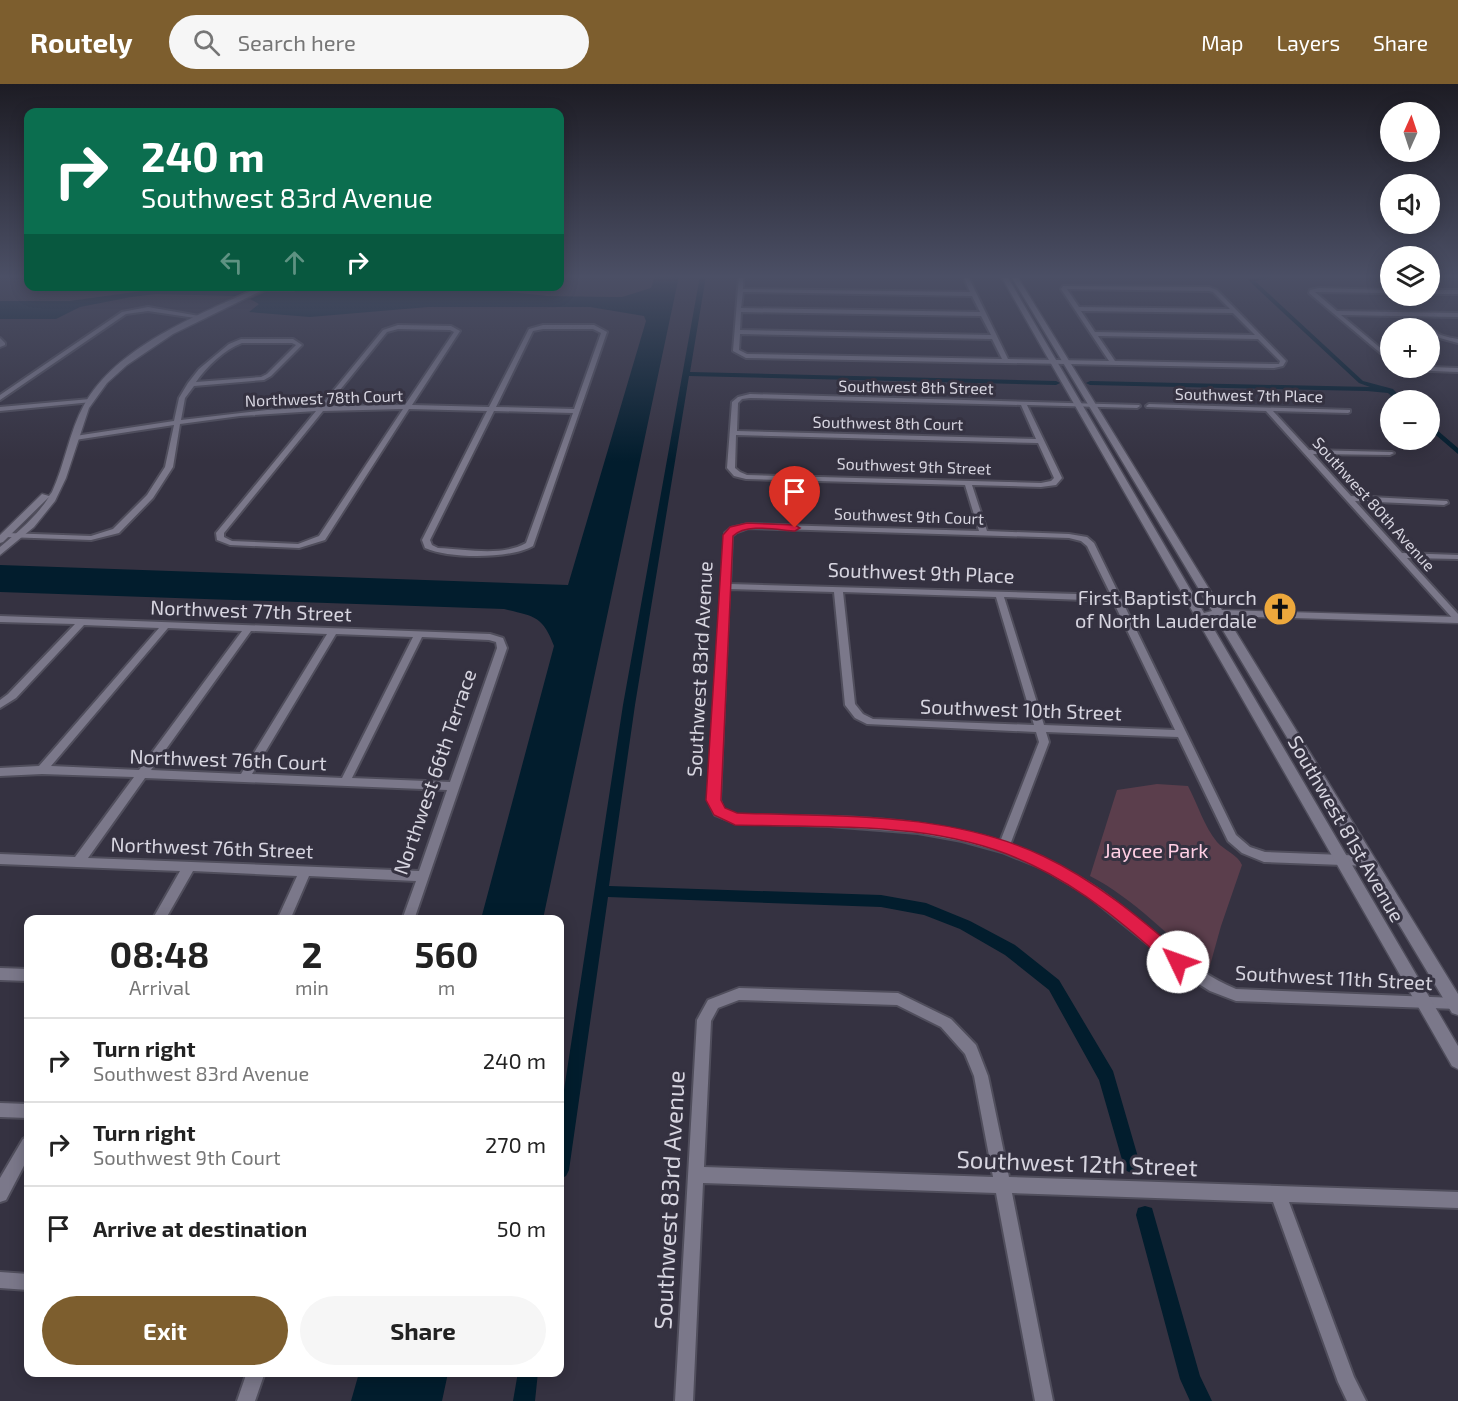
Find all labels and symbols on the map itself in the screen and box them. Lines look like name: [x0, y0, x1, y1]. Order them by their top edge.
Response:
north arrow: [1380, 102, 1440, 162]
street label: Southwest 8th Street: [838, 376, 994, 397]
street label: Southwest 7th Place: [1175, 384, 1323, 405]
street label: Northwest 78th Court: [244, 385, 403, 410]
street label: Southwest 8th Court: [813, 412, 963, 433]
street label: Southwest 80th Avenue: [1309, 433, 1440, 575]
street label: Southwest 9th Street: [836, 453, 992, 478]
pin: [769, 466, 820, 528]
street label: Southwest 9th Court: [834, 503, 984, 528]
street label: Southwest 9th Place: [827, 557, 1015, 587]
street label: Southwest 83rd Avenue: [681, 560, 717, 778]
place label: First Baptist Church of North Lauderdale: [1075, 585, 1257, 632]
church icon: First Baptist Church of North Lauderdale: [1262, 591, 1298, 627]
street label: Northwest 77th Street: [150, 594, 353, 626]
street label: Northwest 66th Terrace: [388, 666, 481, 878]
street label: Southwest 10th Street: [920, 693, 1123, 725]
street label: Southwest 81st Avenue: [1284, 731, 1410, 926]
street label: Northwest 76th Court: [129, 744, 327, 774]
street label: Northwest 76th Street: [110, 831, 314, 863]
park label: Jaycee Park: [1104, 838, 1208, 862]
position arrow: [1146, 930, 1210, 994]
street label: Southwest 11th Street: [1235, 960, 1434, 994]
street label: Southwest 83rd Avenue: [647, 1070, 690, 1330]
street label: Southwest 12th Street: [956, 1144, 1198, 1181]

